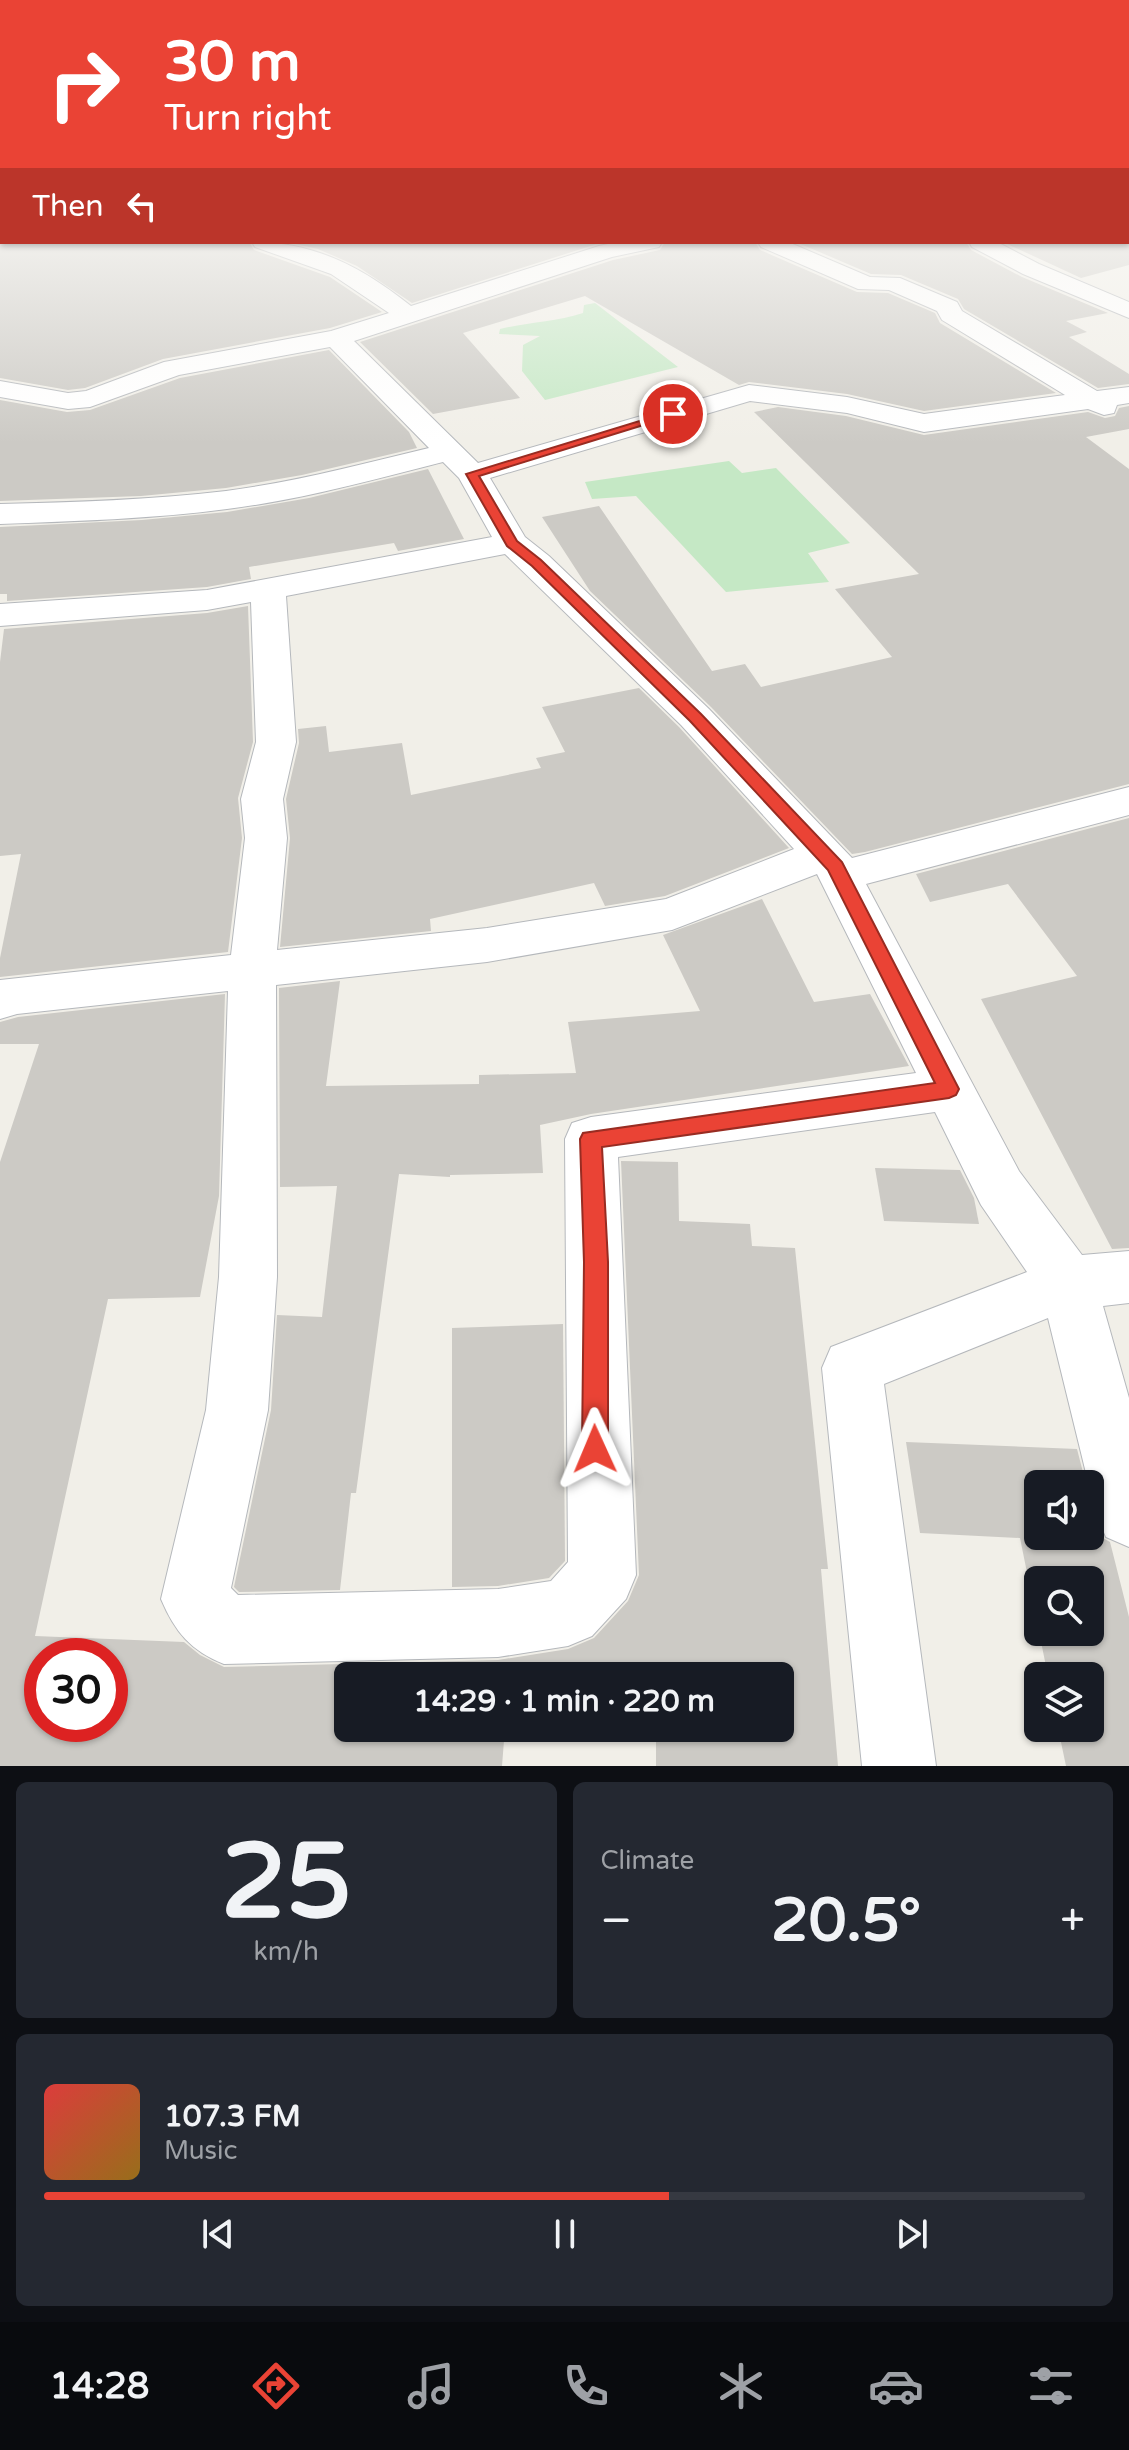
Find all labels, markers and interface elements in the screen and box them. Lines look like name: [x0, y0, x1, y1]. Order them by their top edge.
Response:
text: 30 m: [164, 29, 300, 96]
icon: right: [32, 32, 136, 136]
text: Turn right: [164, 97, 331, 140]
icon: left: [120, 184, 164, 228]
text: Then: [32, 188, 104, 225]
pin: [639, 380, 707, 448]
icon: arrive: [651, 392, 695, 436]
position arrow: [553, 1407, 637, 1491]
map controls: [1024, 1470, 1104, 1742]
button: sound: [1024, 1470, 1104, 1550]
button: search: [1024, 1566, 1104, 1646]
speed limit sign: 30: [24, 1638, 128, 1742]
button: layers: [1024, 1662, 1104, 1742]
text: 14:29 · 1 min · 220 m: [413, 1683, 715, 1720]
text: 25: [221, 1821, 352, 1946]
text: Climate: [601, 1845, 694, 1876]
text: 20.5°: [771, 1885, 921, 1957]
text: −: [601, 1895, 632, 1948]
text: +: [1060, 1895, 1085, 1948]
text: km/h: [254, 1936, 319, 1967]
text: 107.3 FM: [164, 2098, 301, 2135]
text: Music: [164, 2135, 237, 2166]
icon: previous: [196, 2212, 240, 2256]
icon: pause: [543, 2212, 587, 2256]
icon: next: [890, 2212, 934, 2256]
icon: directions: [248, 2358, 304, 2414]
icon: music: [403, 2358, 459, 2414]
icon: phone: [558, 2358, 614, 2414]
icon: climate: [713, 2358, 769, 2414]
icon: car: [868, 2358, 924, 2414]
icon: filters: [1023, 2358, 1079, 2414]
text: 14:28: [50, 2365, 149, 2408]

